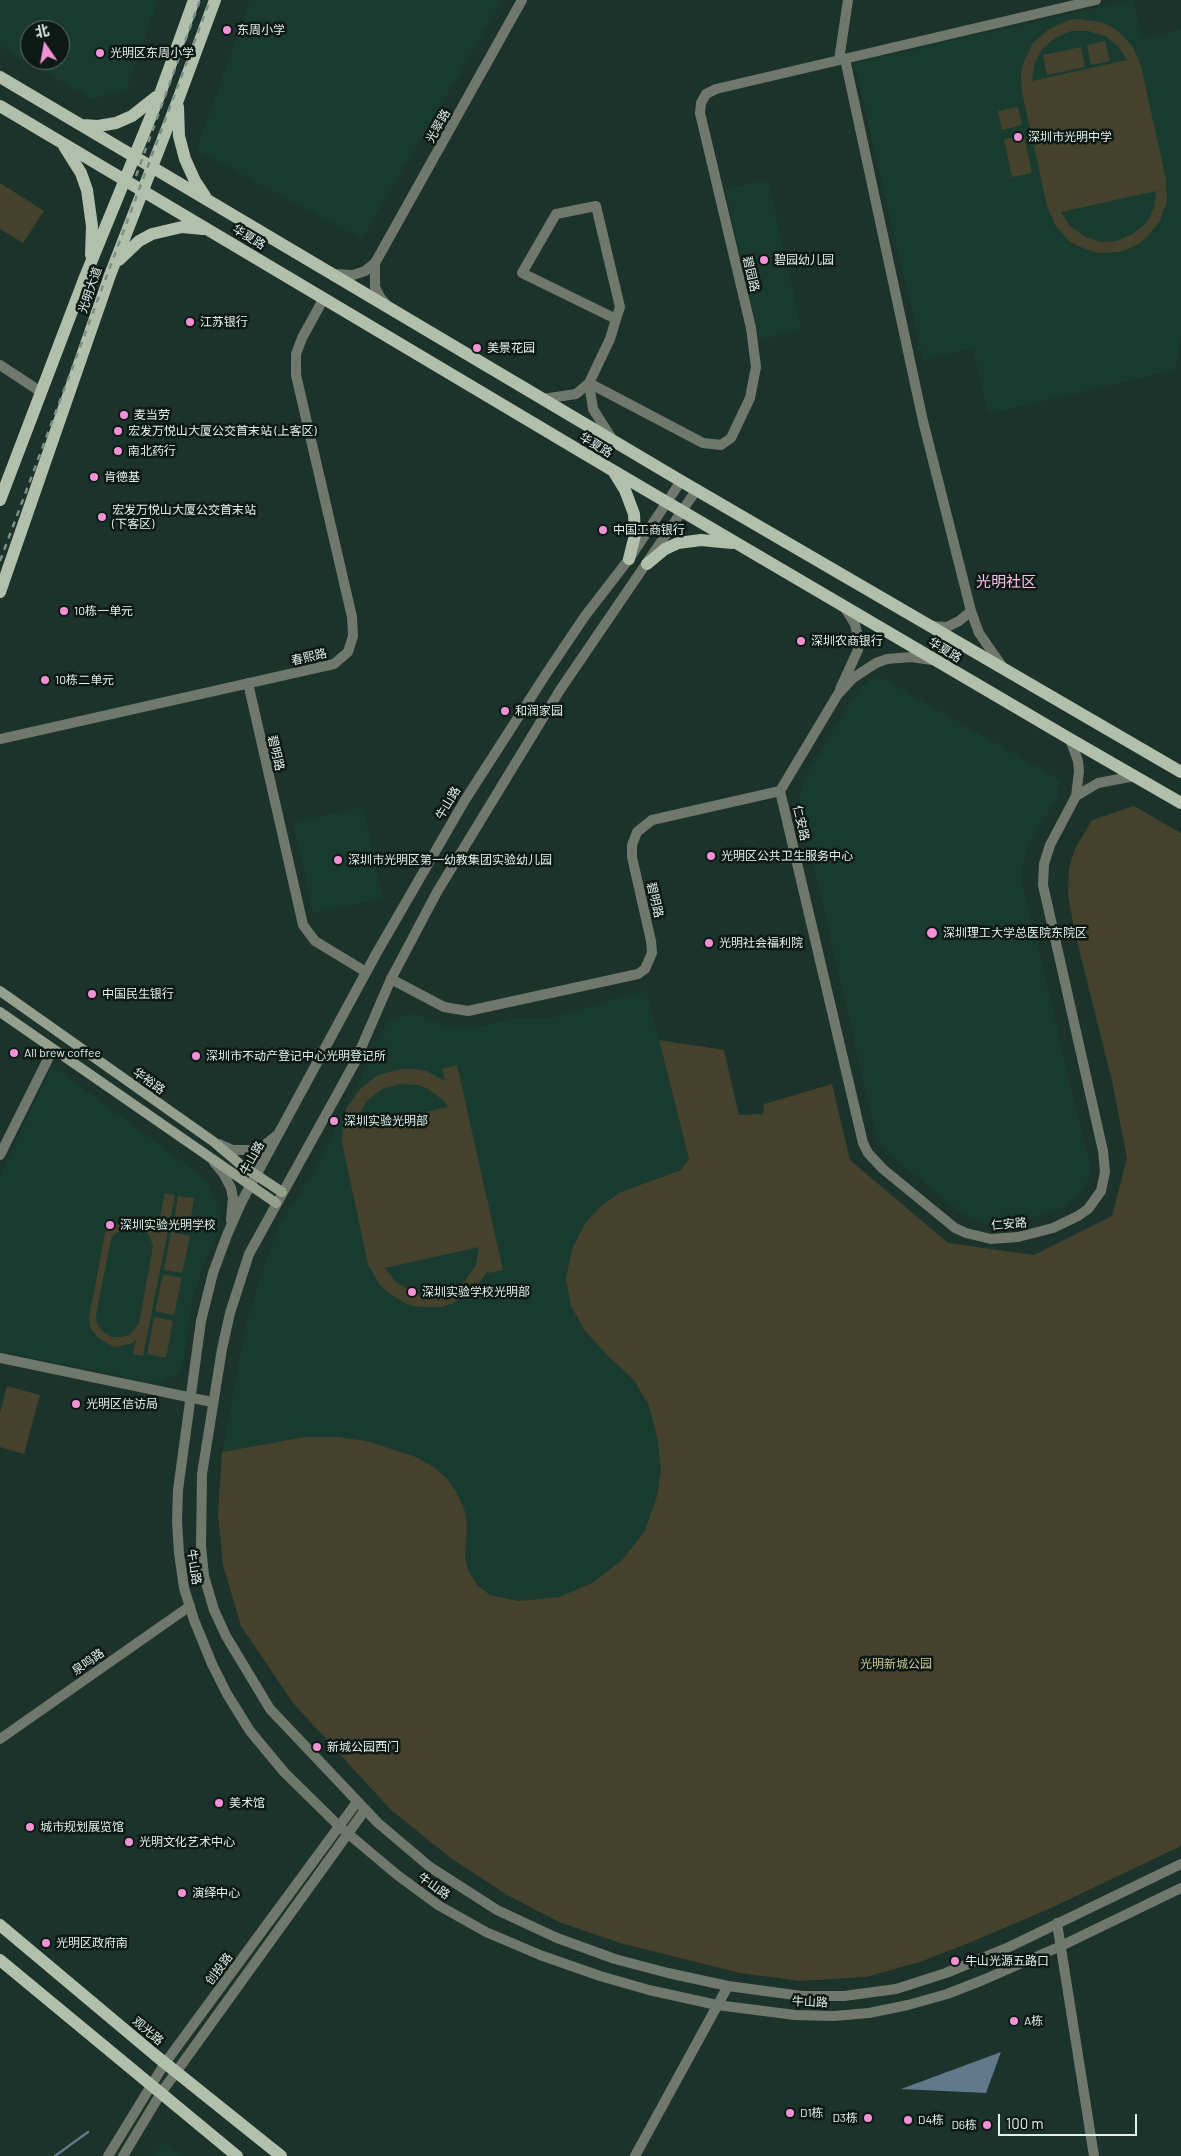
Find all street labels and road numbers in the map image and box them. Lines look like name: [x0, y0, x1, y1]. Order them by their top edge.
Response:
street label: 光翠路: [423, 107, 453, 145]
street label: 华夏路: [230, 222, 268, 252]
street label: 碧园路: [740, 255, 762, 293]
street label: 光明大道: [75, 265, 105, 315]
street label: 华夏路: [577, 430, 615, 460]
street label: 华夏路: [926, 635, 964, 665]
street label: 春熙路: [290, 646, 328, 668]
street label: 碧明路: [265, 734, 287, 772]
street label: 牛山路: [433, 784, 463, 822]
street label: 仁安路: [790, 804, 812, 842]
street label: 碧明路: [644, 881, 666, 919]
street label: 华裕路: [130, 1065, 168, 1097]
street label: 牛山路: [237, 1139, 267, 1177]
street label: 仁安路: [990, 1215, 1028, 1233]
street label: 牛山路: [184, 1548, 204, 1586]
street label: 泉鸣路: [69, 1646, 107, 1678]
street label: 牛山路: [415, 1870, 453, 1902]
street label: 创投路: [202, 1950, 236, 1988]
street label: 牛山路: [792, 1994, 828, 2010]
street label: 观光路: [130, 2014, 166, 2048]

